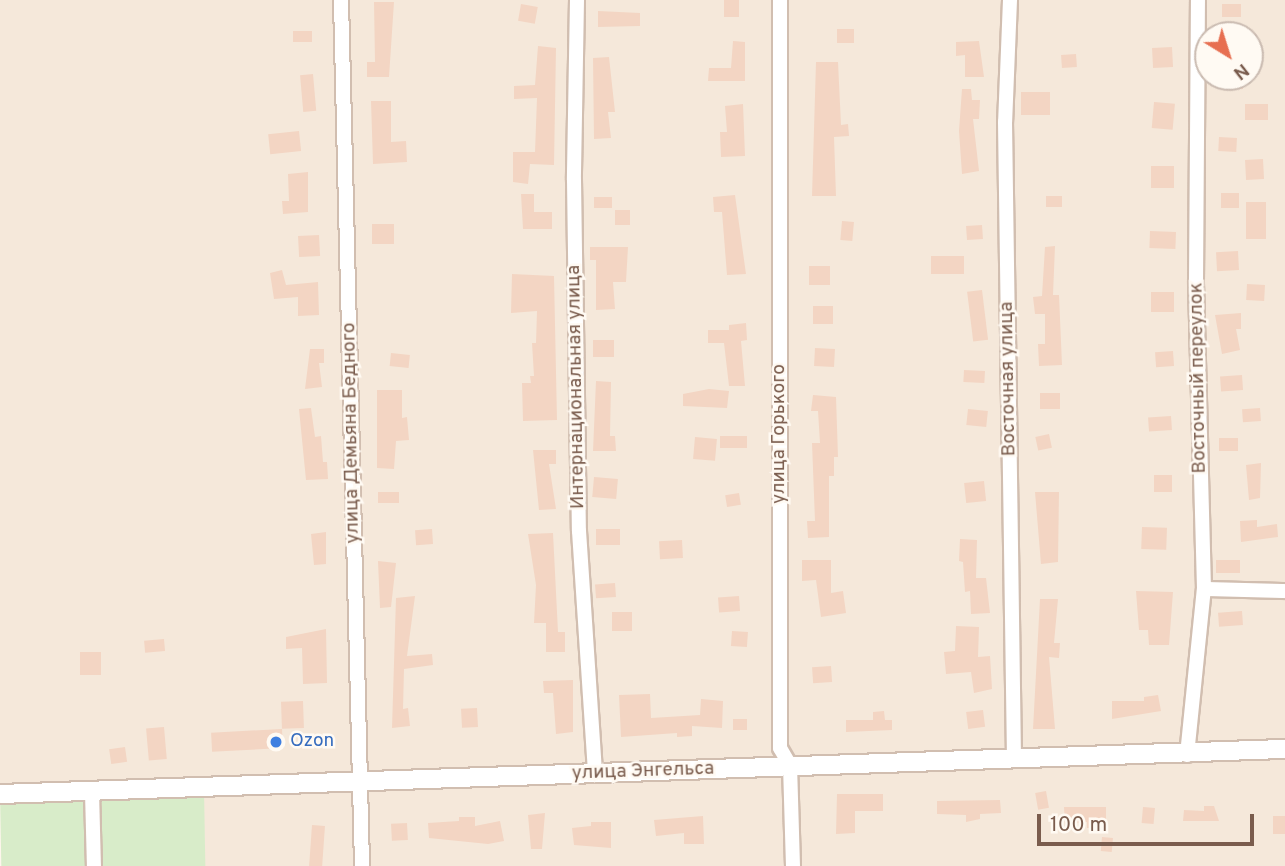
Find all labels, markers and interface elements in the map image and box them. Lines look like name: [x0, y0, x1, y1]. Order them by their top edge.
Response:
north arrow: [1194, 21, 1264, 91]
text: N: [1228, 57, 1253, 85]
street label: Интернациональная улица: [563, 265, 591, 509]
street label: Восточный переулок: [1186, 282, 1212, 474]
street label: Восточная улица: [996, 301, 1022, 457]
street label: улица Демьяна Бедного: [339, 322, 365, 544]
street label: улица Горького: [769, 364, 791, 504]
place label: Ozon: [290, 731, 334, 753]
marker: Ozon: [268, 734, 284, 750]
street label: улица Энгельса: [571, 758, 715, 786]
scale bar: [1040, 800, 1257, 844]
text: 100 m: [1050, 812, 1107, 839]

